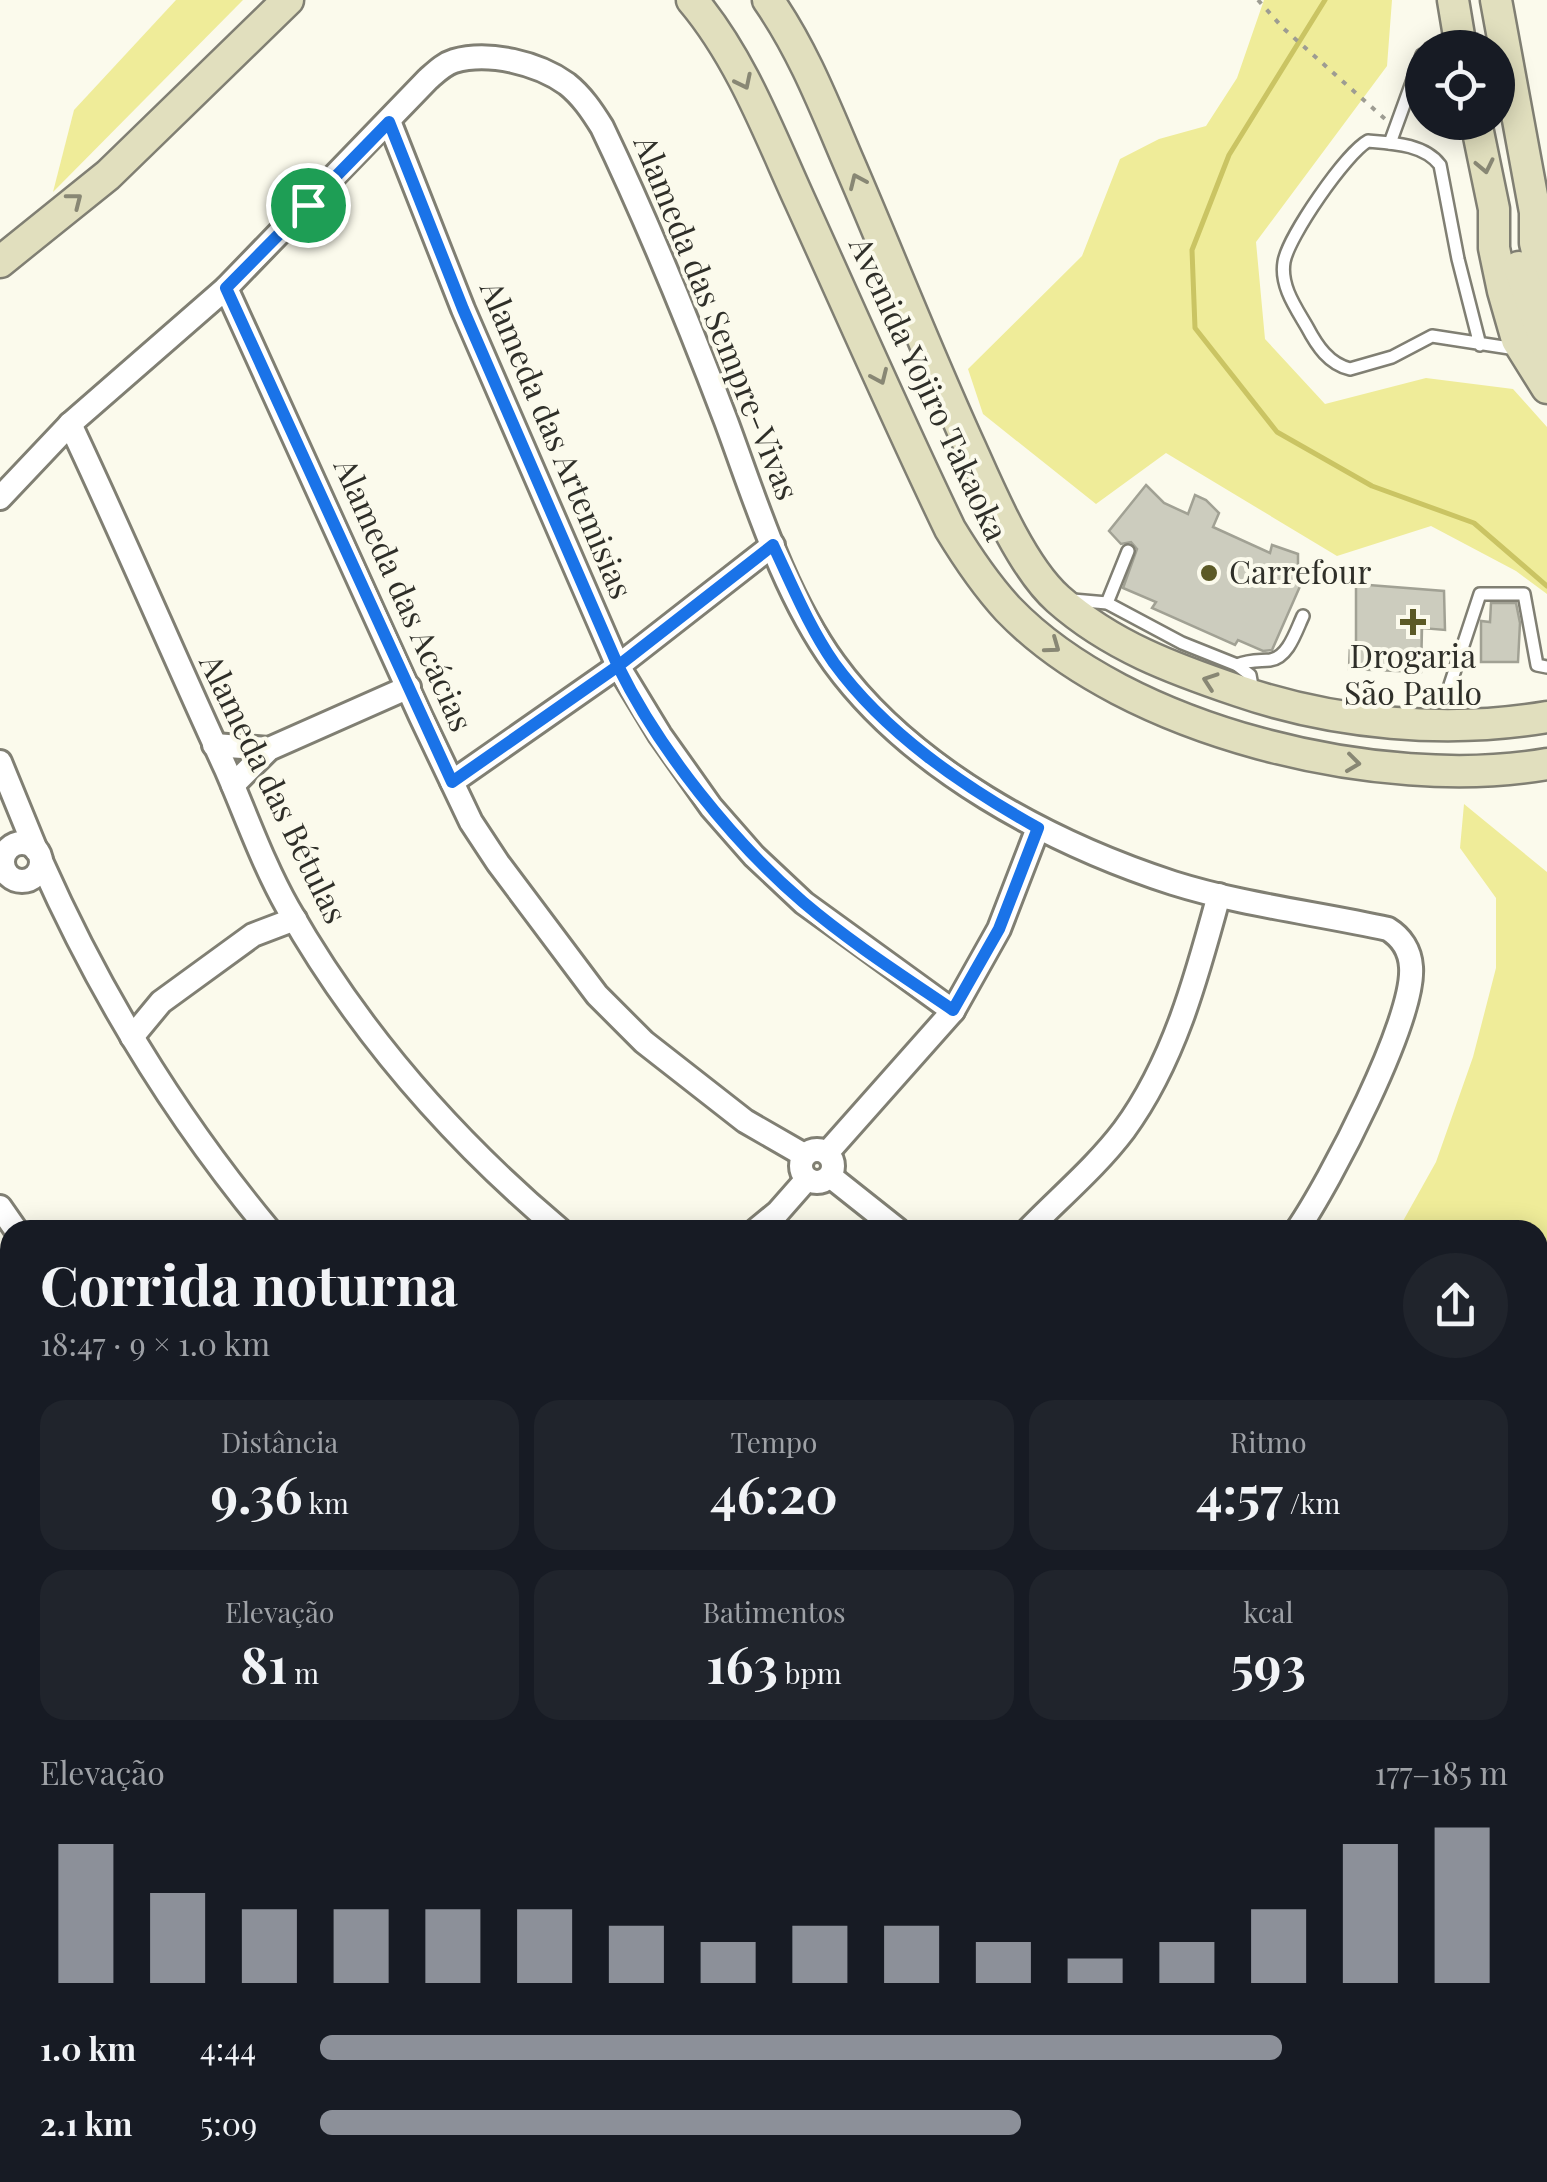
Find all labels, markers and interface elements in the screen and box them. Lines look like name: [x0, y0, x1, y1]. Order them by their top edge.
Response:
map controls: [1405, 30, 1515, 140]
button: locate: [1405, 30, 1515, 140]
one-way arrow: [732, 72, 752, 90]
street label: Alameda das Sempre-Vivas: [625, 128, 811, 506]
one-way arrow: [1473, 157, 1494, 174]
pin: [266, 163, 351, 248]
one-way arrow: [849, 173, 869, 191]
icon: arrive: [281, 178, 336, 233]
one-way arrow: [64, 195, 82, 212]
street label: Avenida Yojiro Takaoka: [840, 228, 1020, 547]
street label: Alameda das Artemisias: [471, 273, 645, 605]
one-way arrow: [868, 367, 888, 385]
street label: Alameda das Acácias: [325, 450, 485, 737]
place label: Carrefour: [1229, 549, 1371, 592]
marker: Carrefour: [1198, 562, 1220, 584]
marker: Drogaria São Paulo: [1402, 611, 1424, 633]
place label: Drogaria São Paulo: [1344, 633, 1482, 713]
one-way arrow: [1042, 635, 1060, 652]
street label: Alameda das Bétulas: [191, 645, 359, 930]
one-way arrow: [1203, 673, 1220, 693]
one-way arrow: [1345, 751, 1361, 772]
text: Corrida noturna: [40, 1246, 458, 1320]
button: share: [1403, 1253, 1508, 1358]
text: 18:47 · 9 × 1.0 km: [40, 1321, 270, 1364]
text: Distância: [221, 1423, 338, 1460]
text: Tempo: [731, 1423, 817, 1460]
text: Ritmo: [1230, 1423, 1307, 1460]
text: 9.36: [210, 1460, 302, 1527]
text: 46:20: [710, 1460, 838, 1527]
text: 4:57: [1196, 1460, 1283, 1527]
text: km: [302, 1484, 349, 1521]
text: /km: [1283, 1484, 1340, 1521]
text: Elevação: [225, 1593, 334, 1630]
text: Batimentos: [702, 1593, 846, 1630]
text: kcal: [1243, 1593, 1293, 1630]
text: 81: [240, 1630, 287, 1697]
text: 163: [706, 1630, 778, 1697]
text: 593: [1231, 1630, 1306, 1697]
text: m: [287, 1654, 319, 1691]
text: bpm: [778, 1654, 842, 1691]
text: Elevação: [40, 1750, 165, 1793]
text: 177–185 m: [1375, 1750, 1508, 1793]
text: 1.0 km: [40, 2026, 136, 2069]
text: 4:44: [200, 2026, 256, 2069]
text: 2.1 km: [40, 2101, 132, 2144]
text: 5:09: [200, 2101, 257, 2144]

